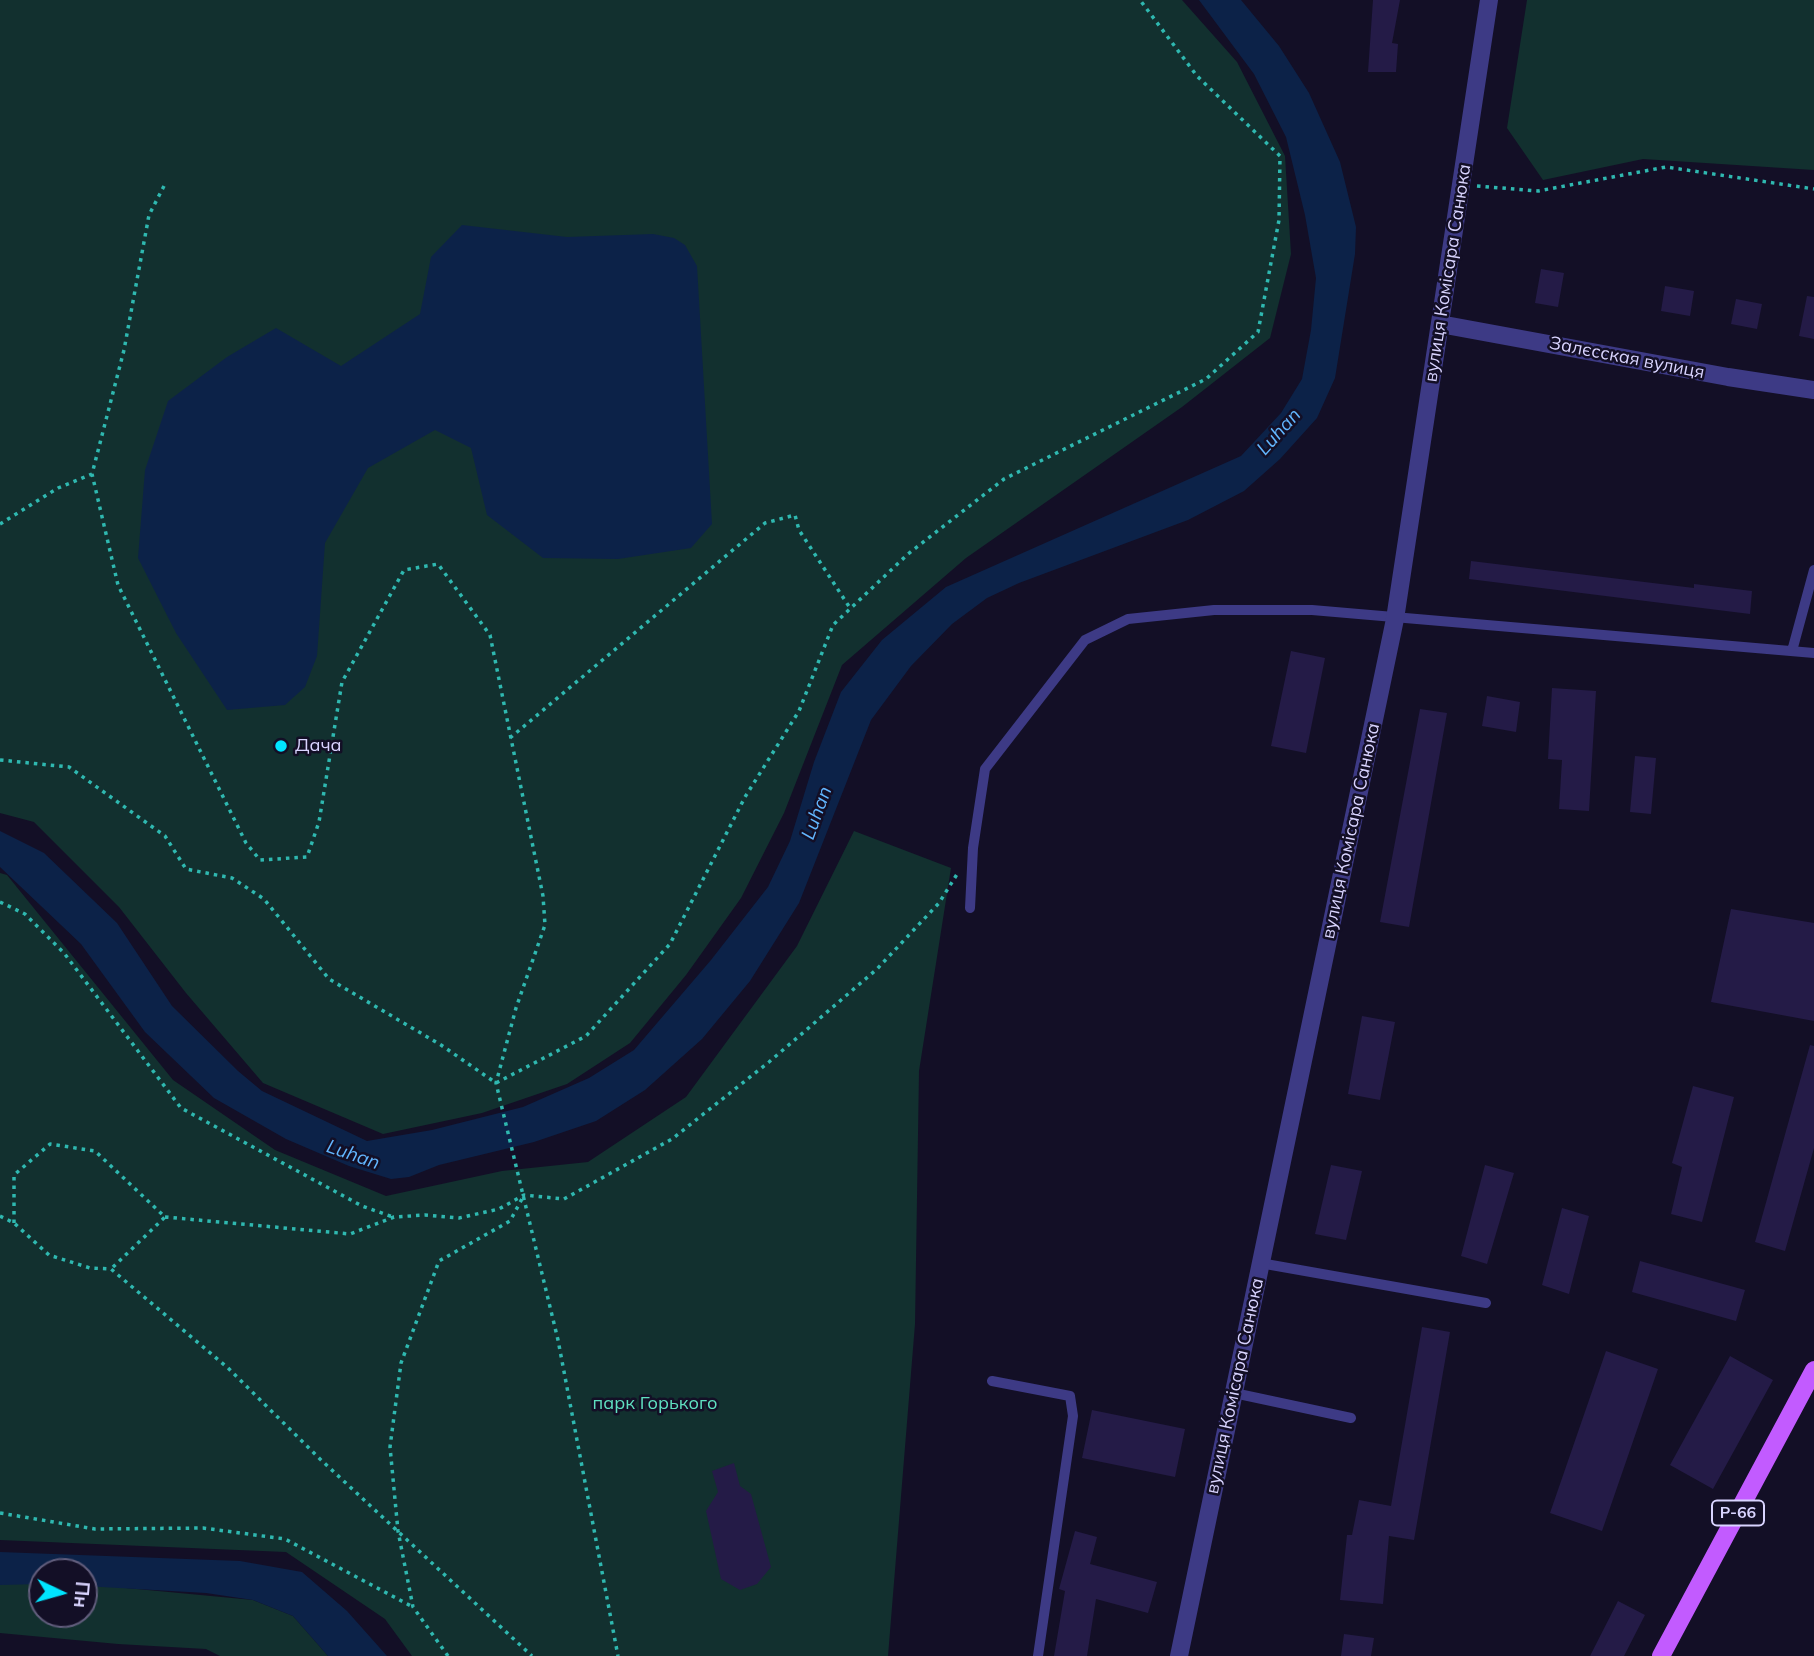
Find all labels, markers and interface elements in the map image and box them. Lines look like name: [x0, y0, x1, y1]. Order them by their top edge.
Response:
street label: вулиця Комісара Санюка: [1420, 163, 1476, 383]
street label: Залєсская вулиця: [1548, 332, 1706, 384]
water label: Luhan: [1252, 404, 1306, 460]
street label: вулиця Комісара Санюка: [1318, 721, 1384, 941]
place label: Дача: [295, 735, 342, 757]
marker: Дача: [273, 738, 289, 754]
water label: Luhan: [797, 783, 837, 843]
water label: Luhan: [323, 1135, 383, 1175]
street label: вулиця Комісара Санюка: [1202, 1276, 1268, 1496]
park label: парк Горького: [593, 1393, 717, 1415]
road number: Р-66: [1712, 1500, 1764, 1526]
north arrow: [28, 1558, 98, 1628]
text: Пн: [69, 1580, 95, 1609]

